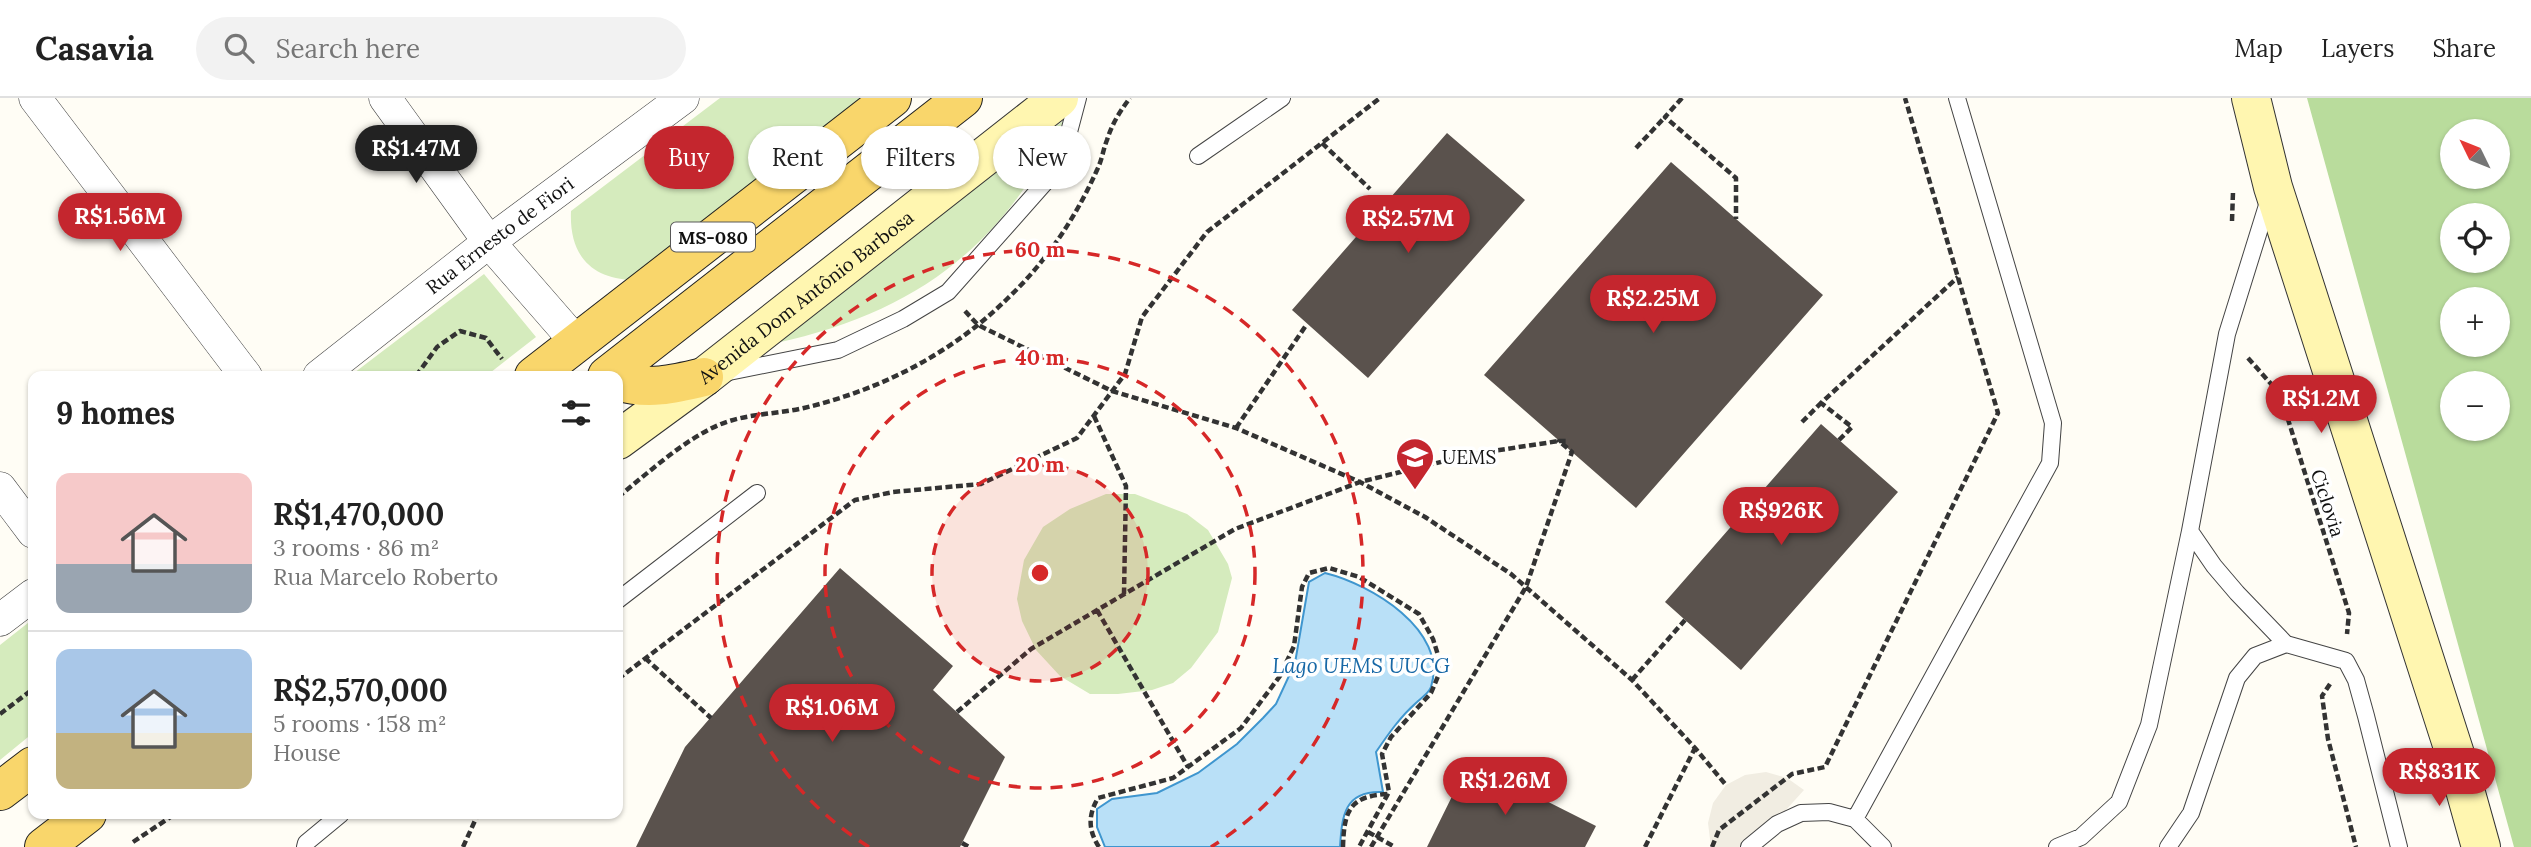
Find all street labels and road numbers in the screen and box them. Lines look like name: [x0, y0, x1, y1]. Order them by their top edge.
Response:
street label: Rua Ernesto de Fiori: [421, 171, 578, 299]
street label: Avenida Dom Antônio Barbosa: [693, 205, 918, 390]
road number: MS-080: [671, 222, 755, 252]
street label: Ciclovia: [2306, 466, 2350, 540]

